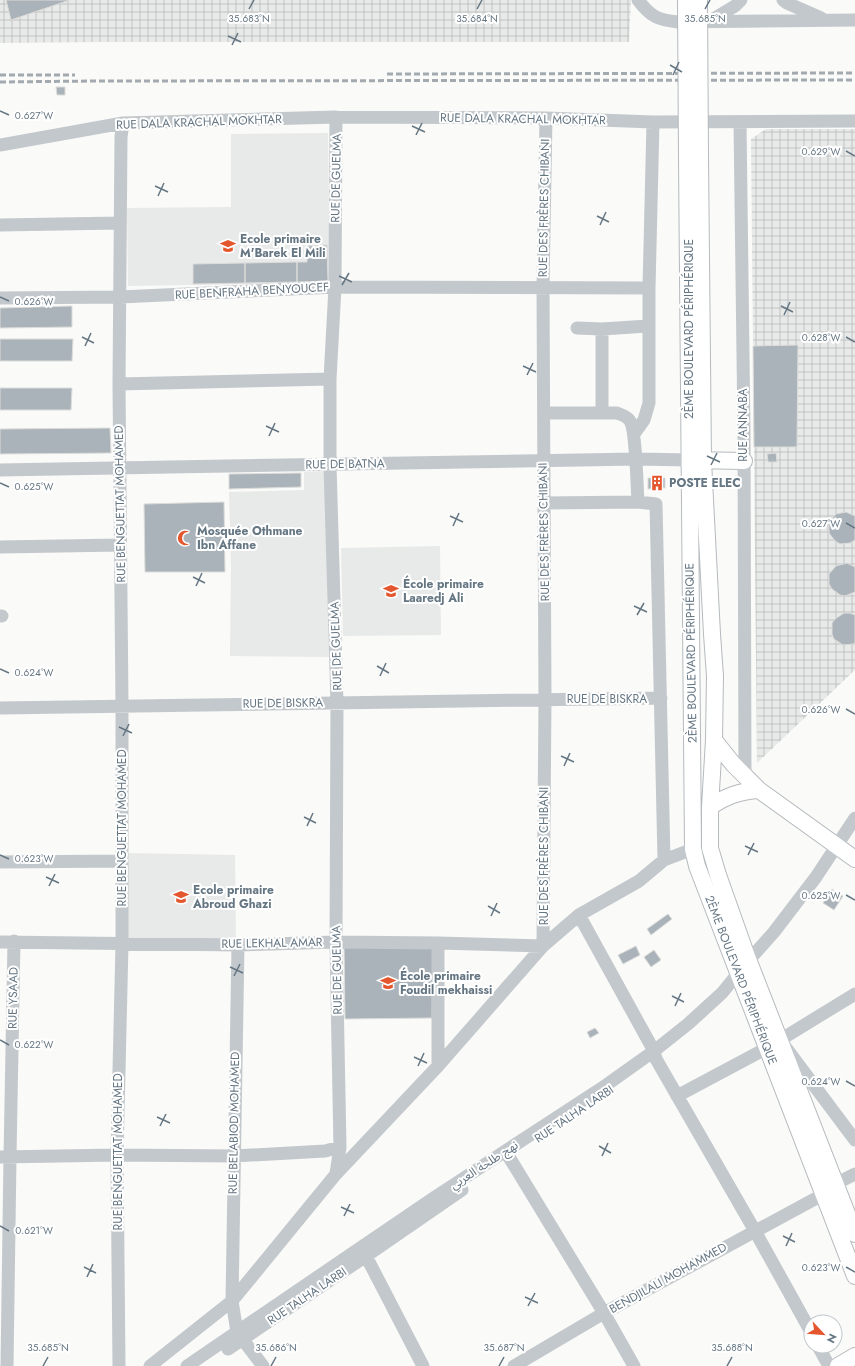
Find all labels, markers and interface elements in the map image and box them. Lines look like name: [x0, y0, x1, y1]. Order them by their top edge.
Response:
text: 35.683°N: [228, 11, 270, 26]
text: 35.684°N: [456, 11, 498, 26]
text: 35.685°N: [684, 11, 726, 26]
text: 0.627°W: [15, 108, 53, 123]
street label: RUE DALA KRACHAL MOKHTAR: [440, 109, 606, 129]
street label: RUE DALA KRACHAL MOKHTAR: [116, 110, 282, 134]
street label: RUE DE GUELMA: [326, 133, 346, 223]
street label: RUE DES FRÈRES CHIBANI: [534, 139, 554, 277]
text: 0.629°W: [802, 144, 841, 159]
place label: Ecole primaire M'Barek El Mili: [240, 230, 326, 262]
school or university icon: Ecole primaire M'Barek El Mili: [219, 237, 237, 255]
street label: 2ÈME BOULEVARD PÉRIPHÉRIQUE: [680, 239, 698, 419]
street label: RUE BENFRAHA BENYOUCEF: [174, 278, 330, 304]
text: 0.626°W: [15, 294, 54, 309]
text: 0.628°W: [802, 330, 840, 345]
street label: RUE ANNABA: [734, 388, 752, 462]
street label: RUE BENGUETTAT MOHAMED: [110, 425, 130, 583]
street label: RUE DE BATNA: [305, 454, 385, 474]
street label: RUE DES FRÈRES CHIBANI: [534, 463, 554, 601]
building icon: POSTE ELEC: [648, 474, 666, 492]
place label: POSTE ELEC: [669, 474, 741, 492]
text: 0.625°W: [15, 479, 53, 494]
text: 0.627°W: [802, 516, 840, 531]
place label: Mosquée Othmane Ibn Affane: [197, 522, 303, 554]
mosque icon: Mosquée Othmane Ibn Affane: [176, 529, 194, 547]
street label: 2ÈME BOULEVARD PÉRIPHÉRIQUE: [680, 563, 702, 743]
place label: École primaire Laaredj Ali: [403, 575, 484, 607]
school or university icon: École primaire Laaredj Ali: [382, 582, 400, 600]
street label: RUE DE GUELMA: [325, 601, 347, 691]
text: 0.624°W: [15, 665, 54, 680]
street label: RUE DE BISKRA: [567, 690, 647, 708]
street label: RUE DE BISKRA: [243, 693, 323, 713]
text: 0.626°W: [802, 702, 841, 717]
street label: RUE BENGUETTAT MOHAMED: [113, 749, 131, 907]
street label: RUE DES FRÈRES CHIBANI: [535, 787, 553, 925]
text: 0.623°W: [15, 851, 53, 866]
place label: Ecole primaire Abroud Ghazi: [192, 881, 274, 913]
school or university icon: Ecole primaire Abroud Ghazi: [172, 888, 190, 906]
text: 0.625°W: [802, 888, 840, 903]
street label: 2ÈME BOULEVARD PÉRIPHÉRIQUE: [700, 893, 782, 1067]
street label: RUE DE GUELMA: [327, 925, 347, 1015]
street label: RUE LEKHAL AMAR: [221, 933, 323, 953]
street label: RUE YSAAD: [3, 967, 23, 1029]
place label: École primaire Foudil mekhaissi: [400, 967, 492, 999]
school or university icon: École primaire Foudil mekhaissi: [379, 974, 397, 992]
text: 0.622°W: [15, 1037, 54, 1052]
street label: RUE BELABIOD MOHAMED: [224, 1052, 244, 1194]
street label: RUE BENGUETTAT MOHAMED: [109, 1073, 127, 1231]
text: 0.624°W: [802, 1074, 841, 1089]
street label: RUE TALHA LARBI: [531, 1081, 617, 1147]
street label: نهج طلحة العربي: [446, 1136, 522, 1194]
text: 0.621°W: [15, 1223, 53, 1238]
street label: BENDJILALI MOHAMMED: [606, 1238, 730, 1318]
text: 0.623°W: [802, 1260, 840, 1275]
street label: RUE TALHA LARBI: [264, 1263, 350, 1329]
north arrow: [803, 1314, 843, 1354]
text: N: [823, 1331, 841, 1346]
text: 35.685°N: [27, 1340, 69, 1355]
text: 35.686°N: [255, 1340, 297, 1355]
text: 35.687°N: [484, 1340, 524, 1355]
text: 35.688°N: [711, 1340, 753, 1355]

